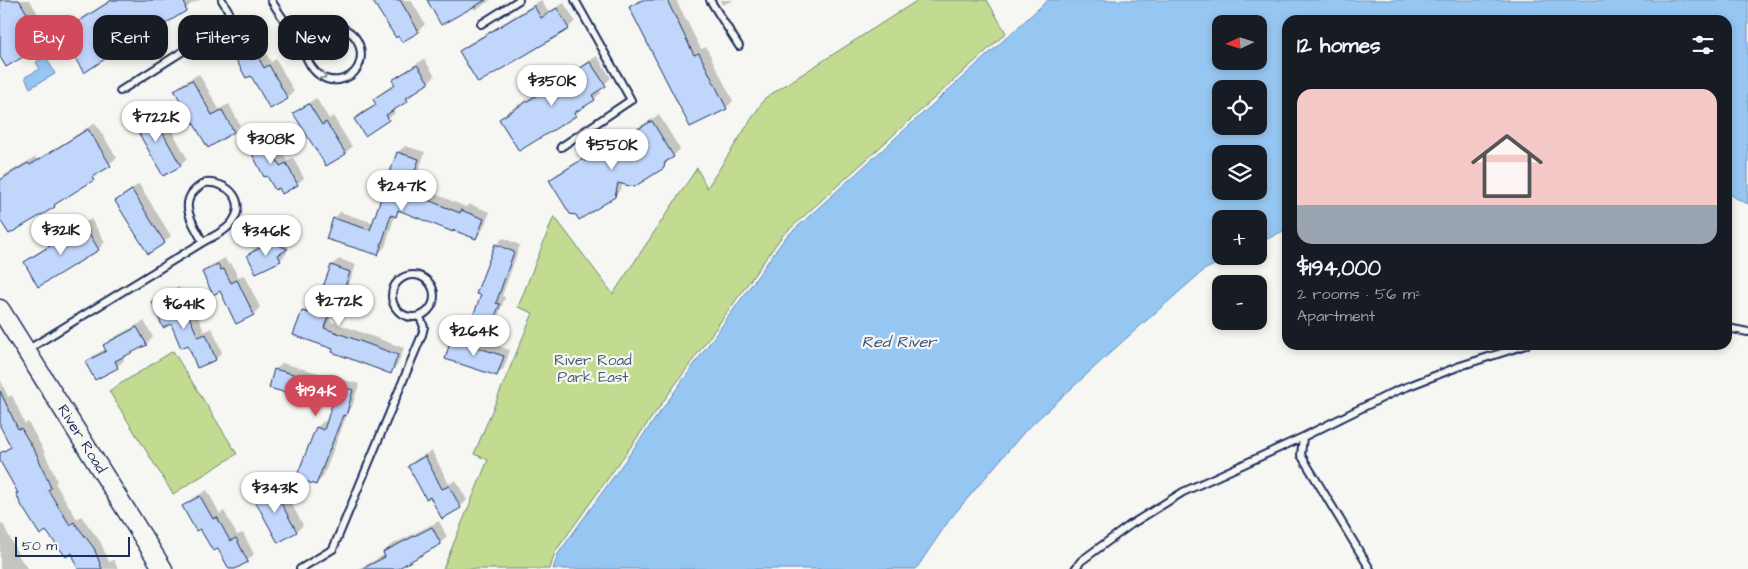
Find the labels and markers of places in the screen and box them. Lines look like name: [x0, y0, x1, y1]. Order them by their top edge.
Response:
pin: $350K: [517, 64, 587, 107]
pin: $722K: [121, 100, 191, 143]
pin: $308K: [236, 122, 306, 165]
pin: $550K: [577, 128, 647, 171]
pin: $247K: [367, 170, 437, 212]
pin: $321K: [26, 214, 96, 256]
pin: $346K: [231, 214, 301, 257]
pin: $272K: [304, 284, 374, 327]
pin: $641K: [149, 288, 219, 330]
pin: $264K: [439, 314, 509, 357]
pin: $194K: [281, 374, 351, 417]
pin: $343K: [240, 472, 310, 514]

